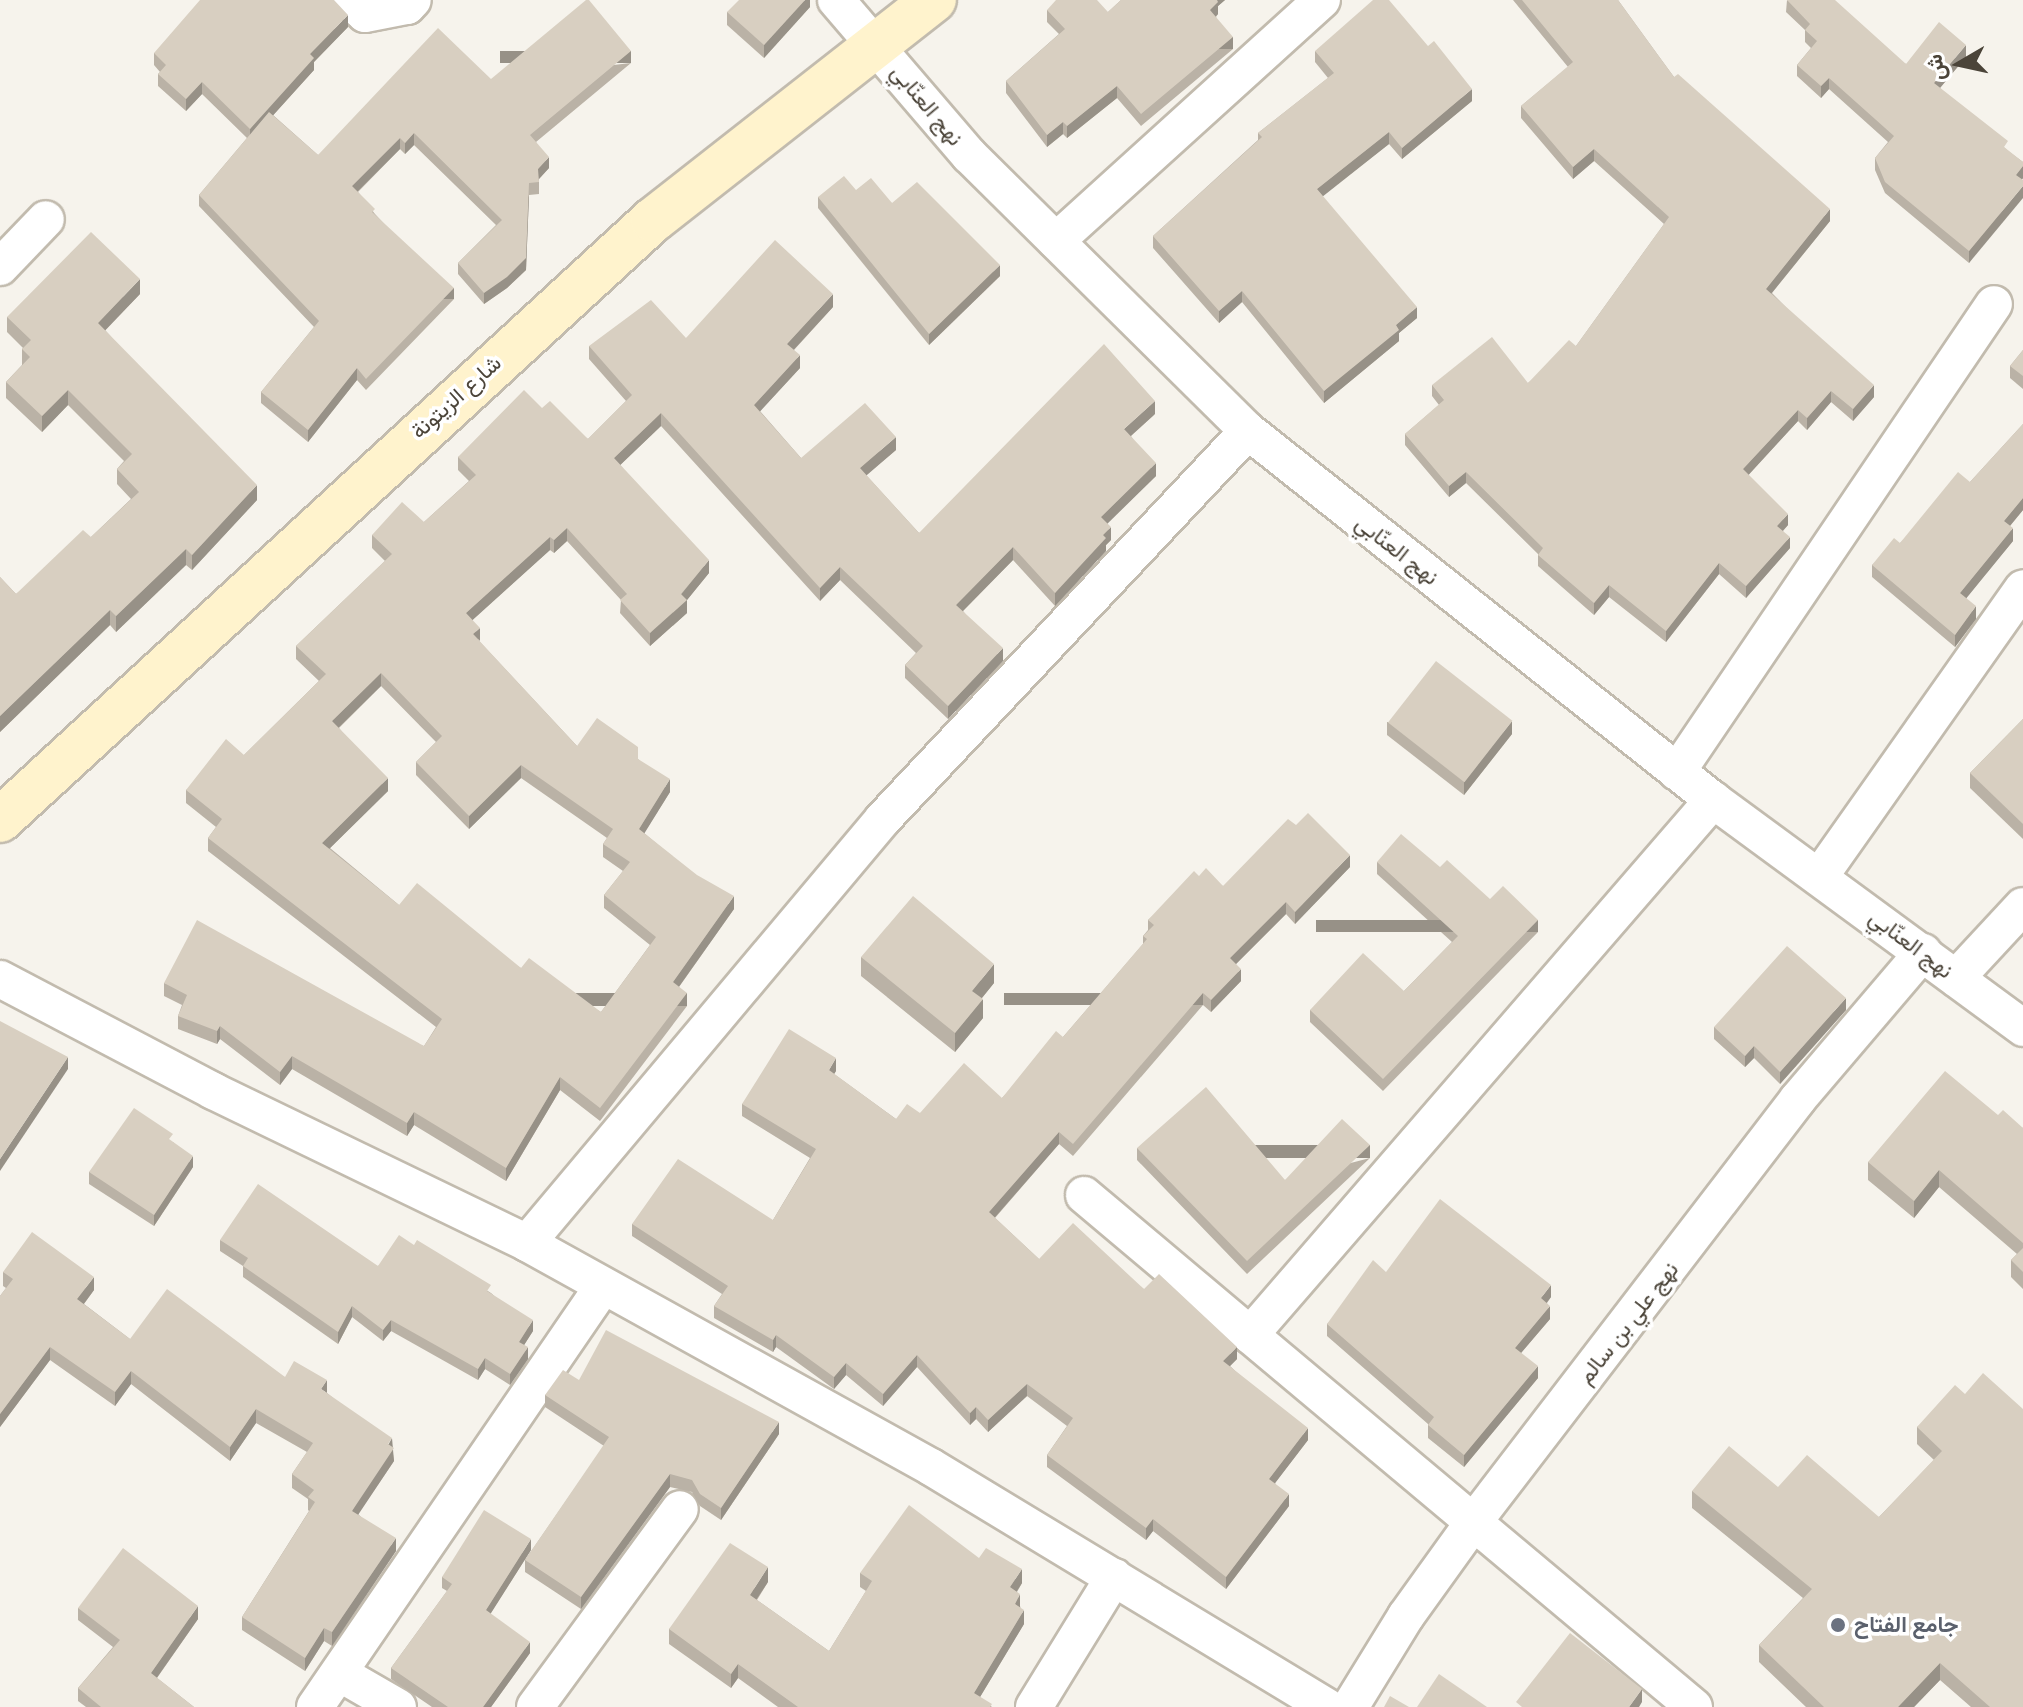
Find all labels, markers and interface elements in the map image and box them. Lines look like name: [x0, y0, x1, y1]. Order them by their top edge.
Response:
north arrow: [1919, 24, 1999, 104]
text: ش: [1920, 53, 1950, 83]
street label: نهج العنّابي: [885, 59, 969, 151]
street label: شارع الزيتونة: [406, 350, 506, 444]
street label: نهج العنّابي: [1350, 509, 1444, 591]
street label: نهج العنّابي: [1864, 904, 1958, 984]
street label: نهج علي بن سالم: [1572, 1257, 1684, 1389]
place label: جامع الفتاح: [1854, 1612, 1959, 1638]
marker: جامع الفتاح: [1829, 1616, 1847, 1634]

